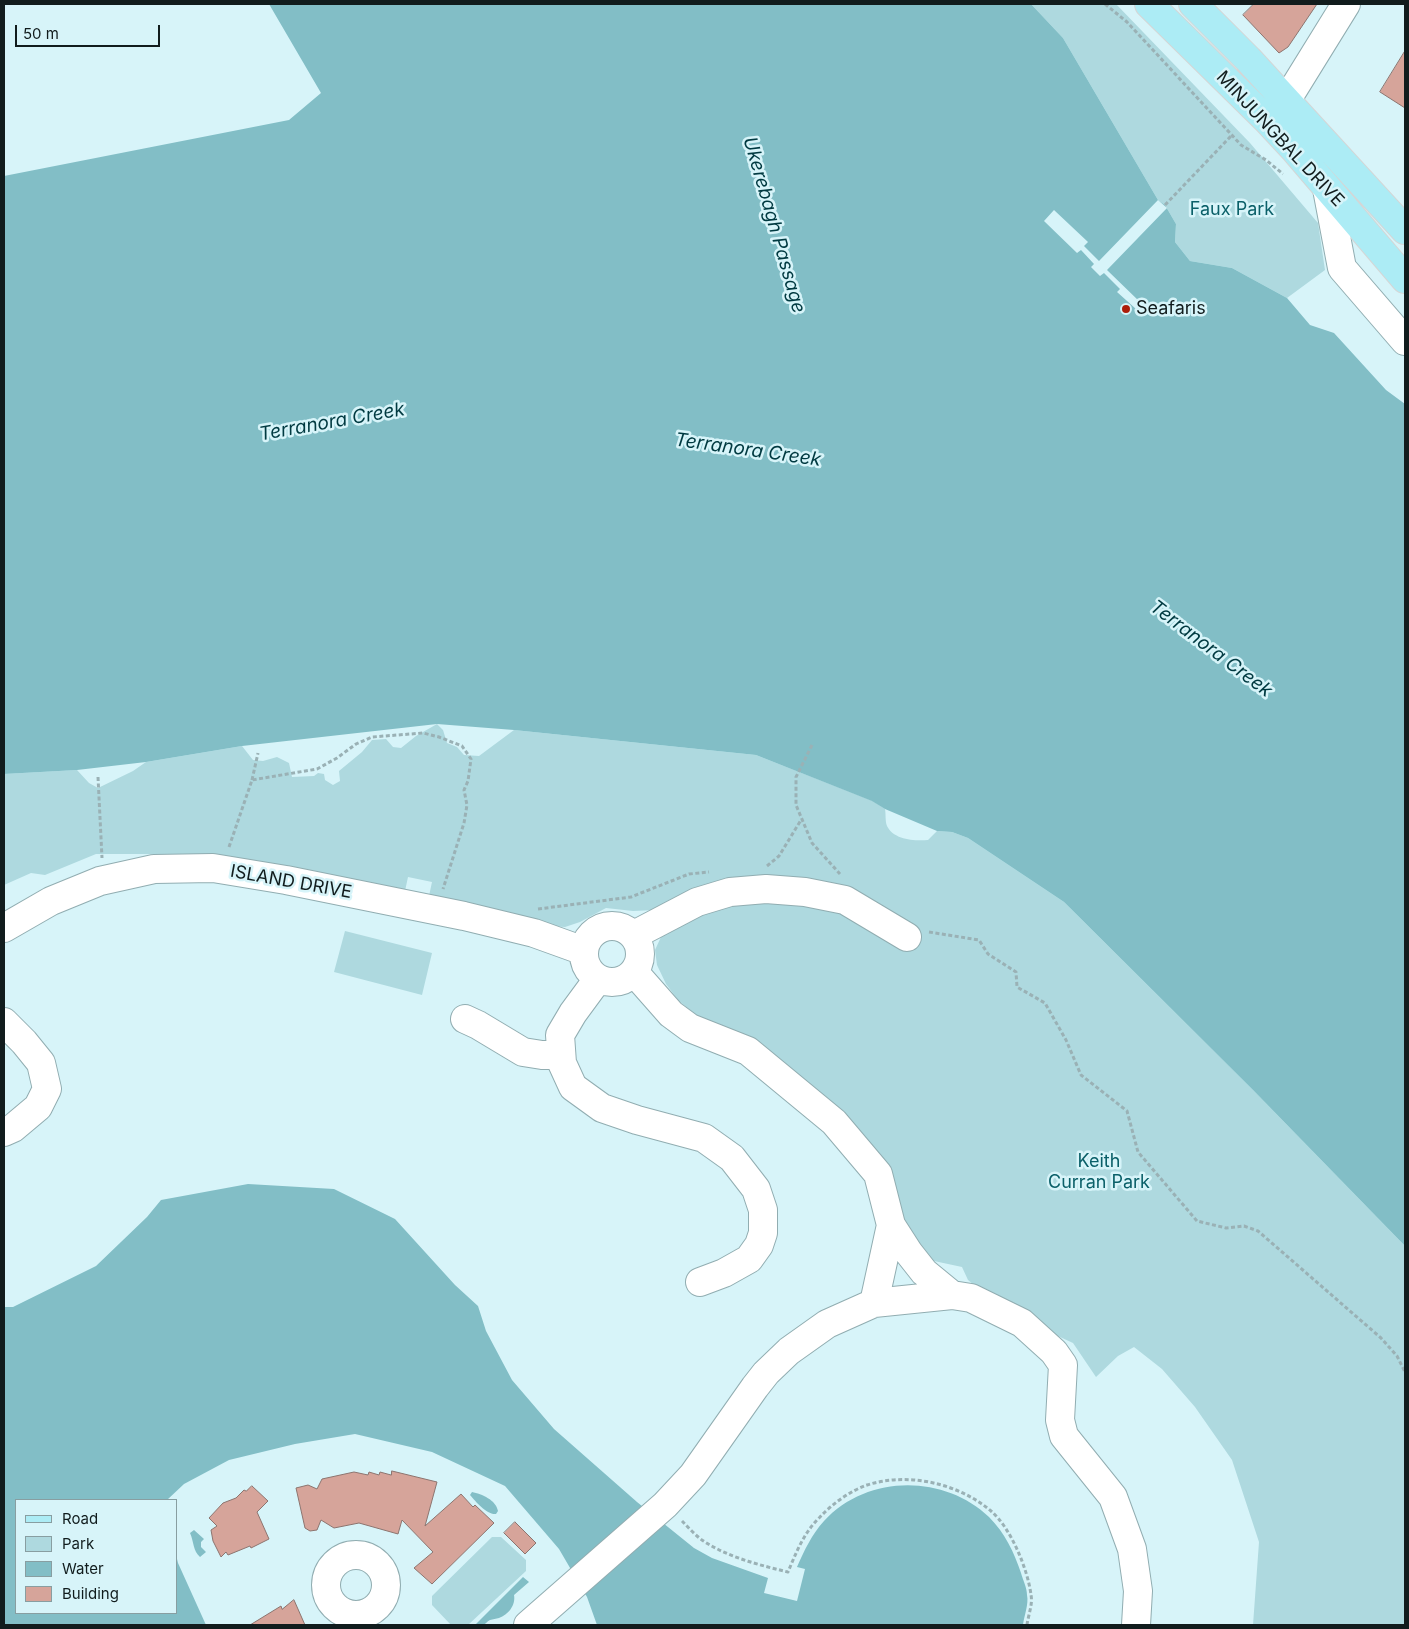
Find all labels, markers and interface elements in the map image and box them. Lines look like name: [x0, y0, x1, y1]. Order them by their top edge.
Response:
scale bar: [18, 15, 162, 47]
text: 50 m: [23, 24, 59, 43]
street label: MINJUNGBAL DRIVE: [1212, 67, 1348, 211]
water label: Ukerebagh Passage: [738, 134, 810, 316]
park label: Faux Park: [1190, 199, 1274, 221]
place label: Seafaris: [1136, 298, 1206, 320]
marker: Seafaris: [1120, 303, 1132, 315]
water label: Terranora Creek: [258, 398, 406, 446]
water label: Terranora Creek: [674, 428, 822, 472]
water label: Terranora Creek: [1145, 596, 1277, 702]
street label: ISLAND DRIVE: [228, 861, 354, 903]
park label: Keith Curran Park: [1048, 1151, 1150, 1194]
legend: [15, 1499, 178, 1614]
text: Road: [62, 1509, 98, 1528]
text: Park: [62, 1534, 94, 1553]
text: Water: [62, 1559, 104, 1578]
text: Building: [62, 1584, 119, 1603]

